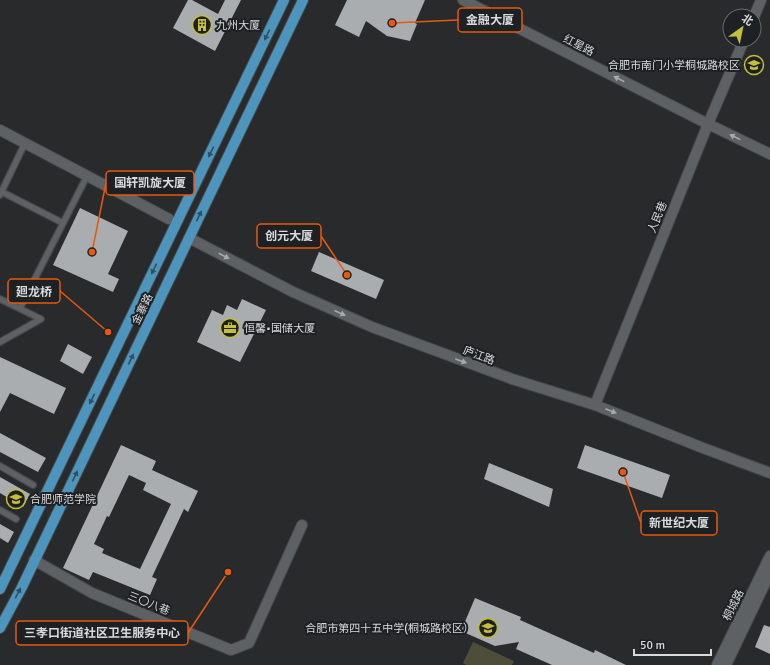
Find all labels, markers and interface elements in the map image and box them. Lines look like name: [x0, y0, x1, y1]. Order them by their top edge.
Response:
callout: 金融大厦: [458, 8, 522, 32]
north arrow: [722, 8, 762, 48]
text: 北: [739, 12, 755, 28]
text: 金融大厦: [466, 13, 514, 28]
building icon: 九州大厦: [191, 14, 213, 36]
place label: 九州大厦: [216, 19, 260, 32]
one-way arrow: [264, 29, 270, 41]
street label: 红星路: [561, 32, 596, 59]
school or university icon: 合肥市南门小学桐城路校区: [743, 54, 765, 76]
place label: 合肥市南门小学桐城路校区: [608, 59, 740, 72]
one-way arrow: [613, 76, 624, 82]
one-way arrow: [729, 134, 741, 140]
one-way arrow: [208, 147, 214, 158]
callout: 国轩凯旋大厦: [106, 171, 194, 195]
text: 国轩凯旋大厦: [114, 176, 186, 191]
street label: 人民巷: [645, 199, 670, 235]
one-way arrow: [196, 211, 202, 222]
callout: 创元大厦: [257, 224, 321, 248]
text: 创元大厦: [265, 229, 313, 244]
one-way arrow: [218, 252, 230, 259]
one-way arrow: [151, 264, 157, 275]
callout: 廻龙桥: [8, 279, 60, 303]
text: 廻龙桥: [16, 285, 52, 300]
street label: 金寨路: [129, 292, 156, 327]
one-way arrow: [335, 310, 346, 316]
office icon: 恒馨•国储大厦: [219, 317, 241, 339]
place label: 恒馨•国储大厦: [244, 322, 315, 335]
street label: 庐江路: [461, 344, 497, 367]
one-way arrow: [128, 353, 134, 364]
one-way arrow: [456, 358, 468, 364]
one-way arrow: [89, 394, 95, 405]
one-way arrow: [605, 409, 617, 415]
one-way arrow: [72, 470, 78, 482]
school or university icon: 合肥师范学院: [5, 488, 27, 510]
place label: 合肥师范学院: [30, 493, 96, 506]
callout: 新世纪大厦: [641, 511, 717, 535]
text: 新世纪大厦: [649, 516, 709, 531]
one-way arrow: [15, 587, 21, 599]
street label: 桐城路: [720, 588, 747, 623]
street label: 三〇八巷: [126, 589, 172, 618]
school or university icon: 合肥市第四十五中学(桐城路校区）: [477, 617, 499, 639]
callout: 三孝口街道社区卫生服务中心: [16, 621, 188, 645]
place label: 合肥市第四十五中学(桐城路校区）: [305, 622, 474, 635]
text: 三孝口街道社区卫生服务中心: [24, 626, 180, 641]
scale bar: [634, 631, 711, 657]
text: 50 m: [640, 638, 665, 653]

